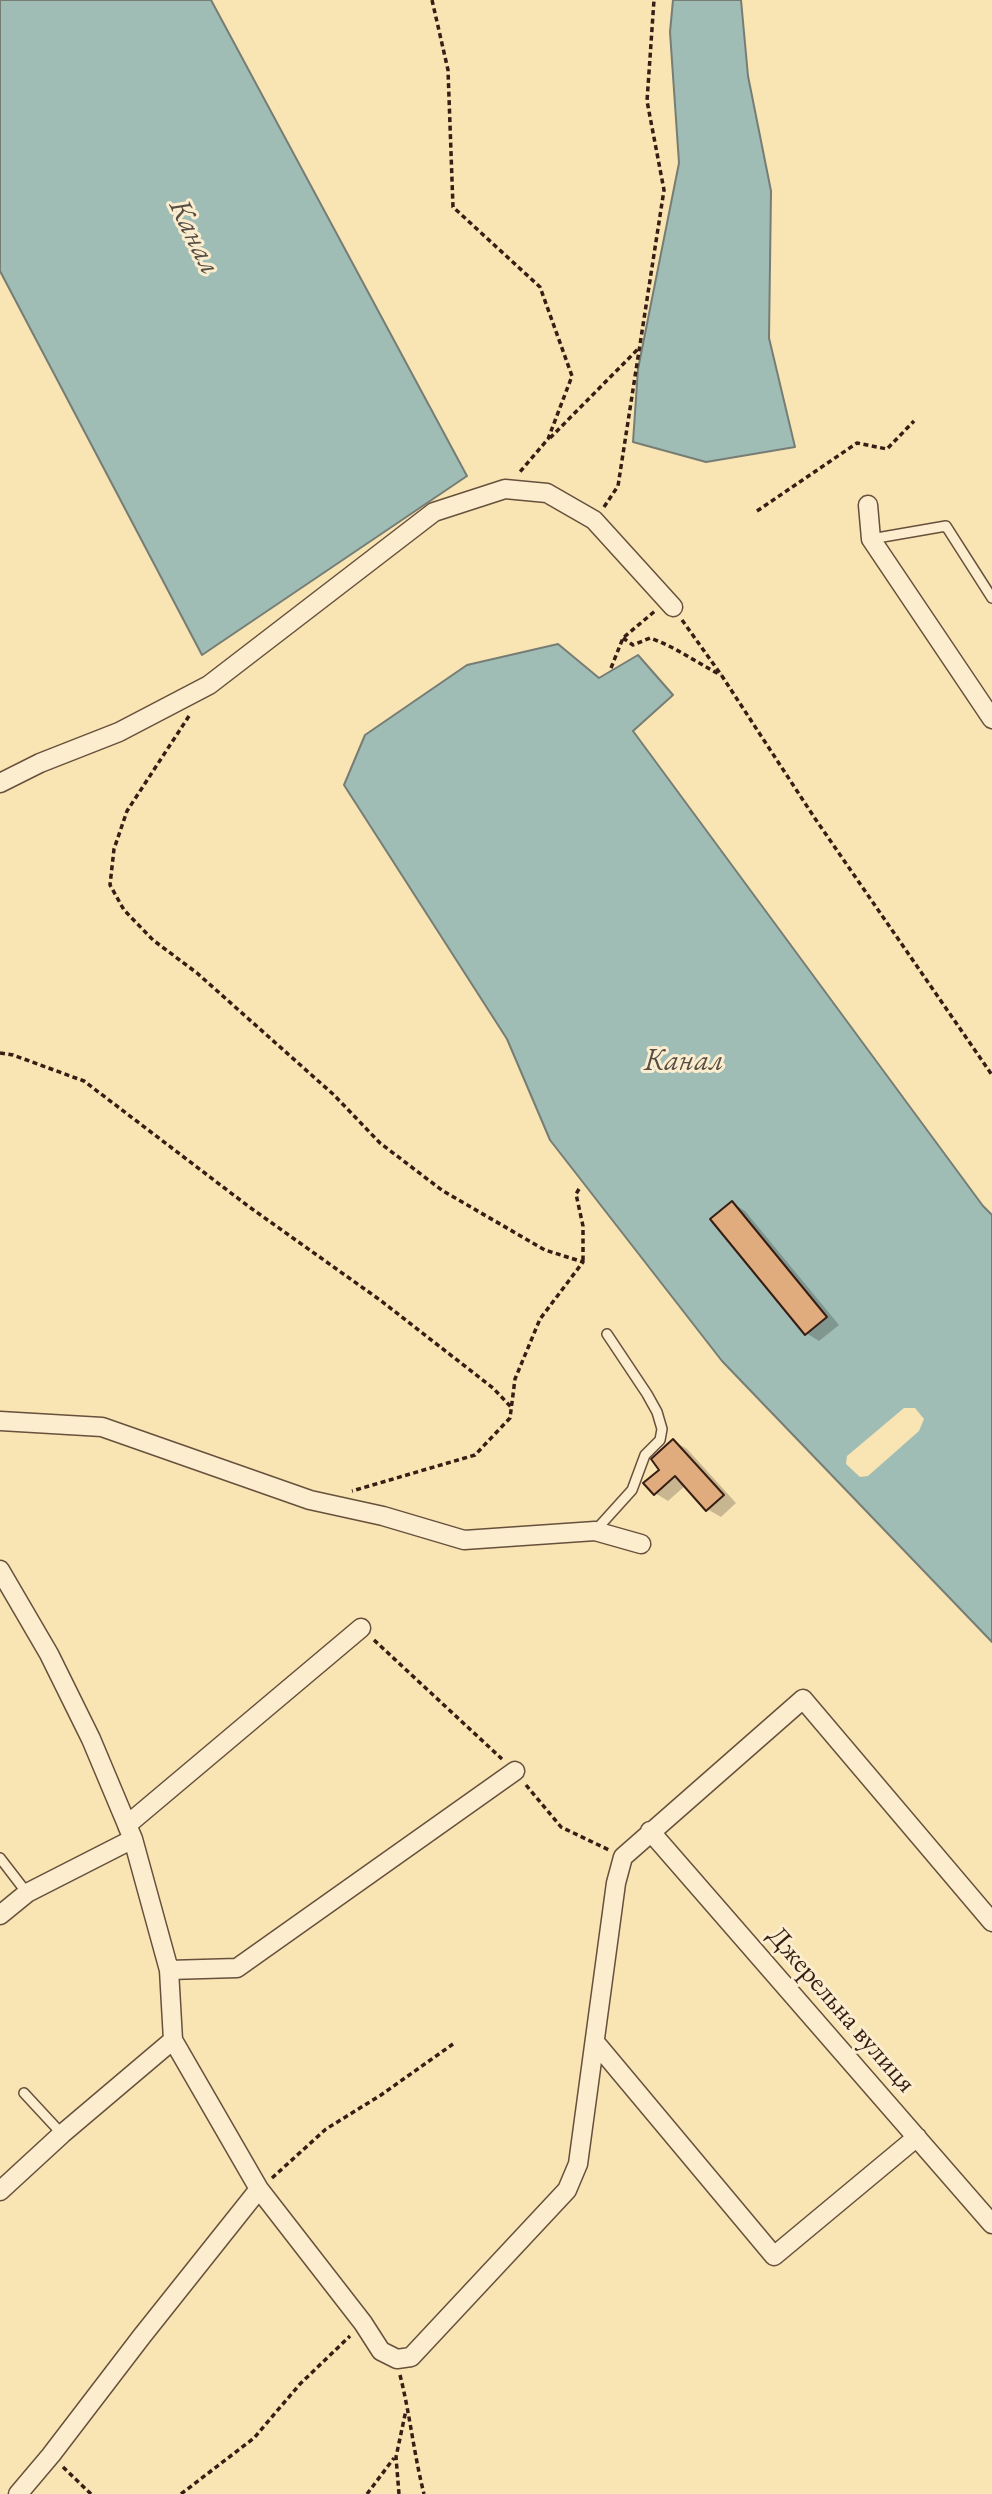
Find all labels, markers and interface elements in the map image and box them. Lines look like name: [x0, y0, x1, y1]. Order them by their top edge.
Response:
water label: Канал: [160, 193, 228, 281]
water label: Канал: [644, 1044, 724, 1080]
street label: Джерельна вулиця: [760, 1920, 922, 2100]

